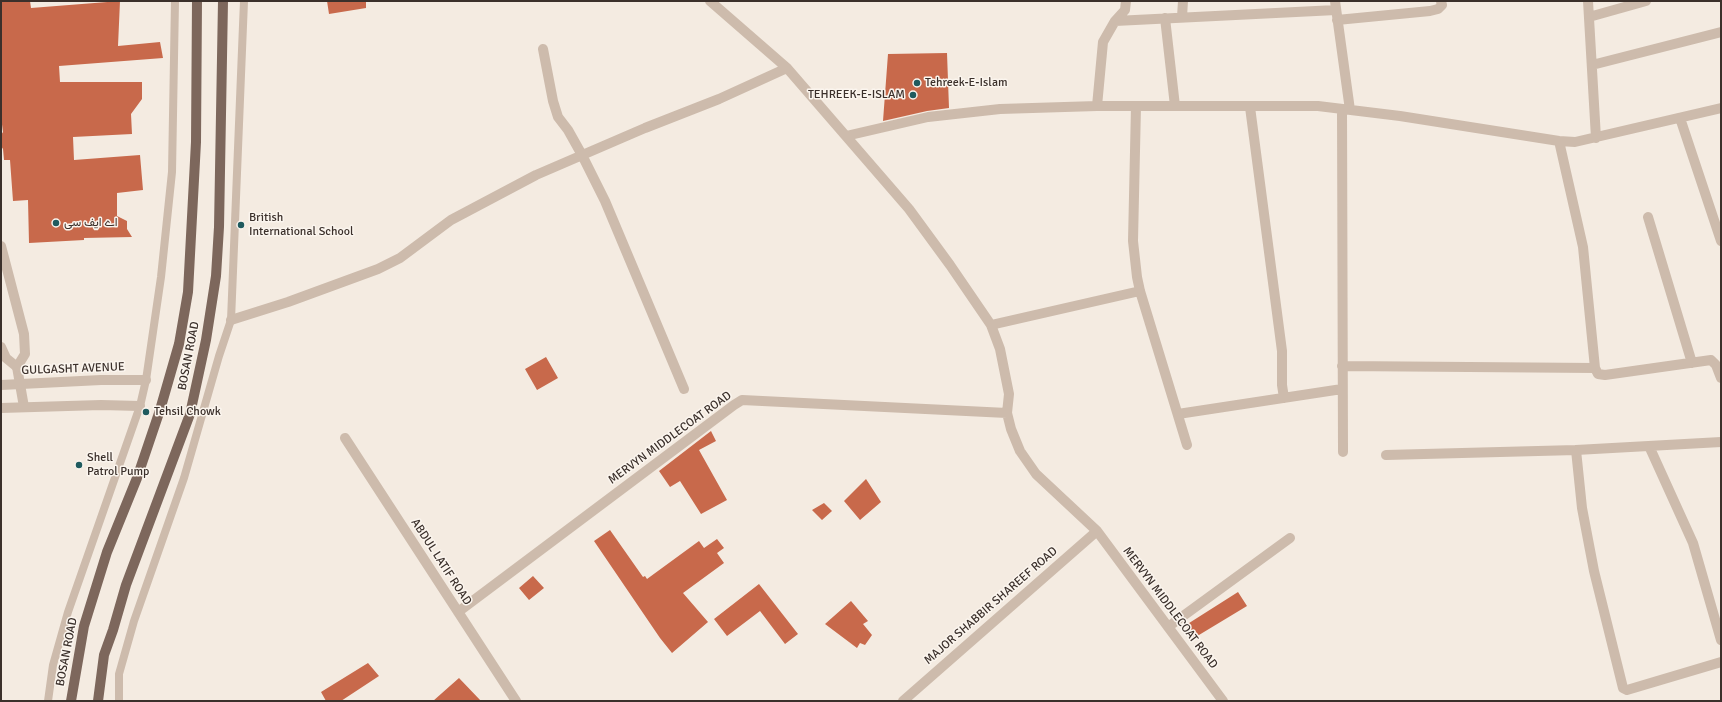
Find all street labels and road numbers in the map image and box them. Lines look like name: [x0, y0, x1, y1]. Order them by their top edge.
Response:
street label: BOSAN ROAD: [175, 320, 203, 392]
street label: GULGASHT AVENUE: [21, 360, 125, 378]
street label: MERVYN MIDDLECOAT ROAD: [606, 388, 734, 488]
street label: ABDUL LATIF ROAD: [408, 516, 474, 608]
street label: MAJOR SHABBIR SHAREEF ROAD: [921, 544, 1061, 668]
street label: MERVYN MIDDLECOAT ROAD: [1119, 544, 1221, 672]
street label: BOSAN ROAD: [53, 616, 81, 688]

